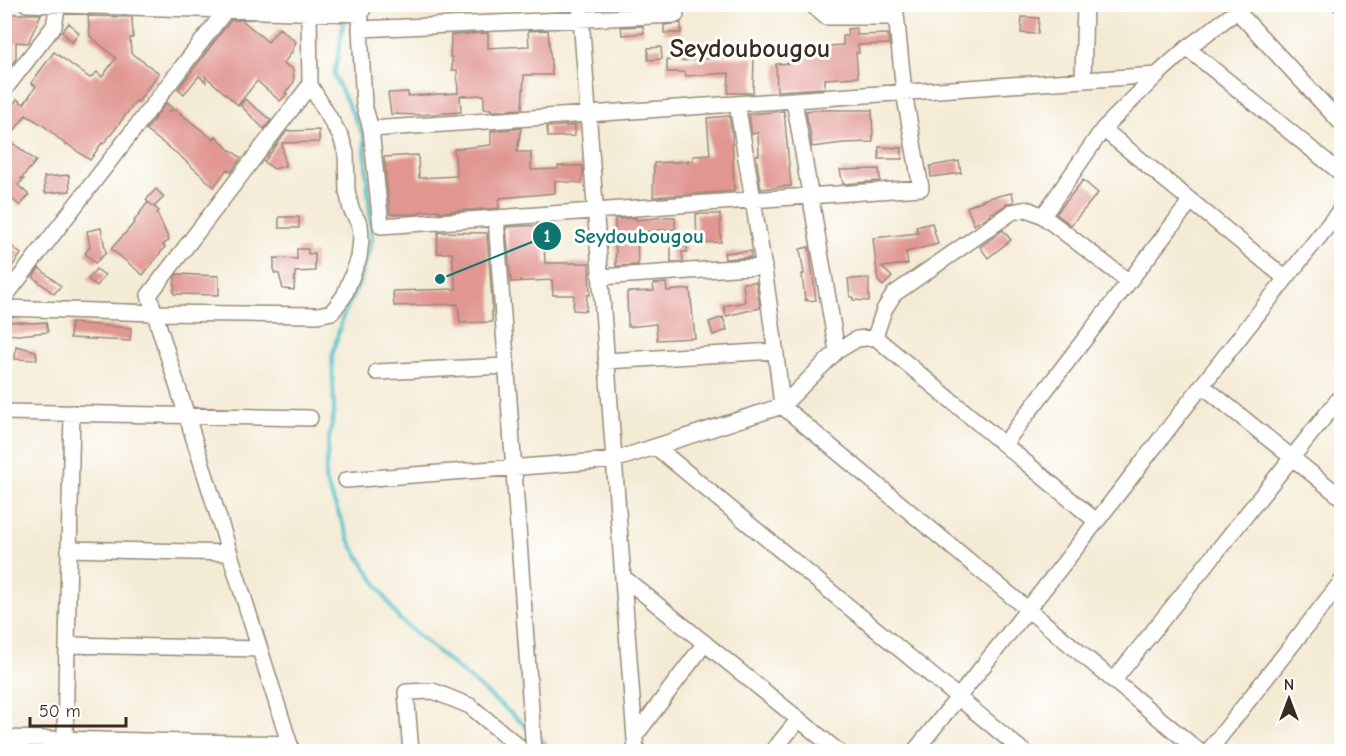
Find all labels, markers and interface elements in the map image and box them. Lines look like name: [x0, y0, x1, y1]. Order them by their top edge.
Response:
district label: Seydoubougou: [670, 34, 830, 64]
callout: Seydoubougou: [532, 216, 716, 255]
text: Seydoubougou: [574, 224, 704, 248]
text: 1: [543, 226, 551, 247]
north arrow: [1259, 669, 1319, 729]
text: N: [1284, 676, 1294, 694]
scale bar: [30, 690, 126, 728]
text: 50 m: [39, 701, 81, 722]

